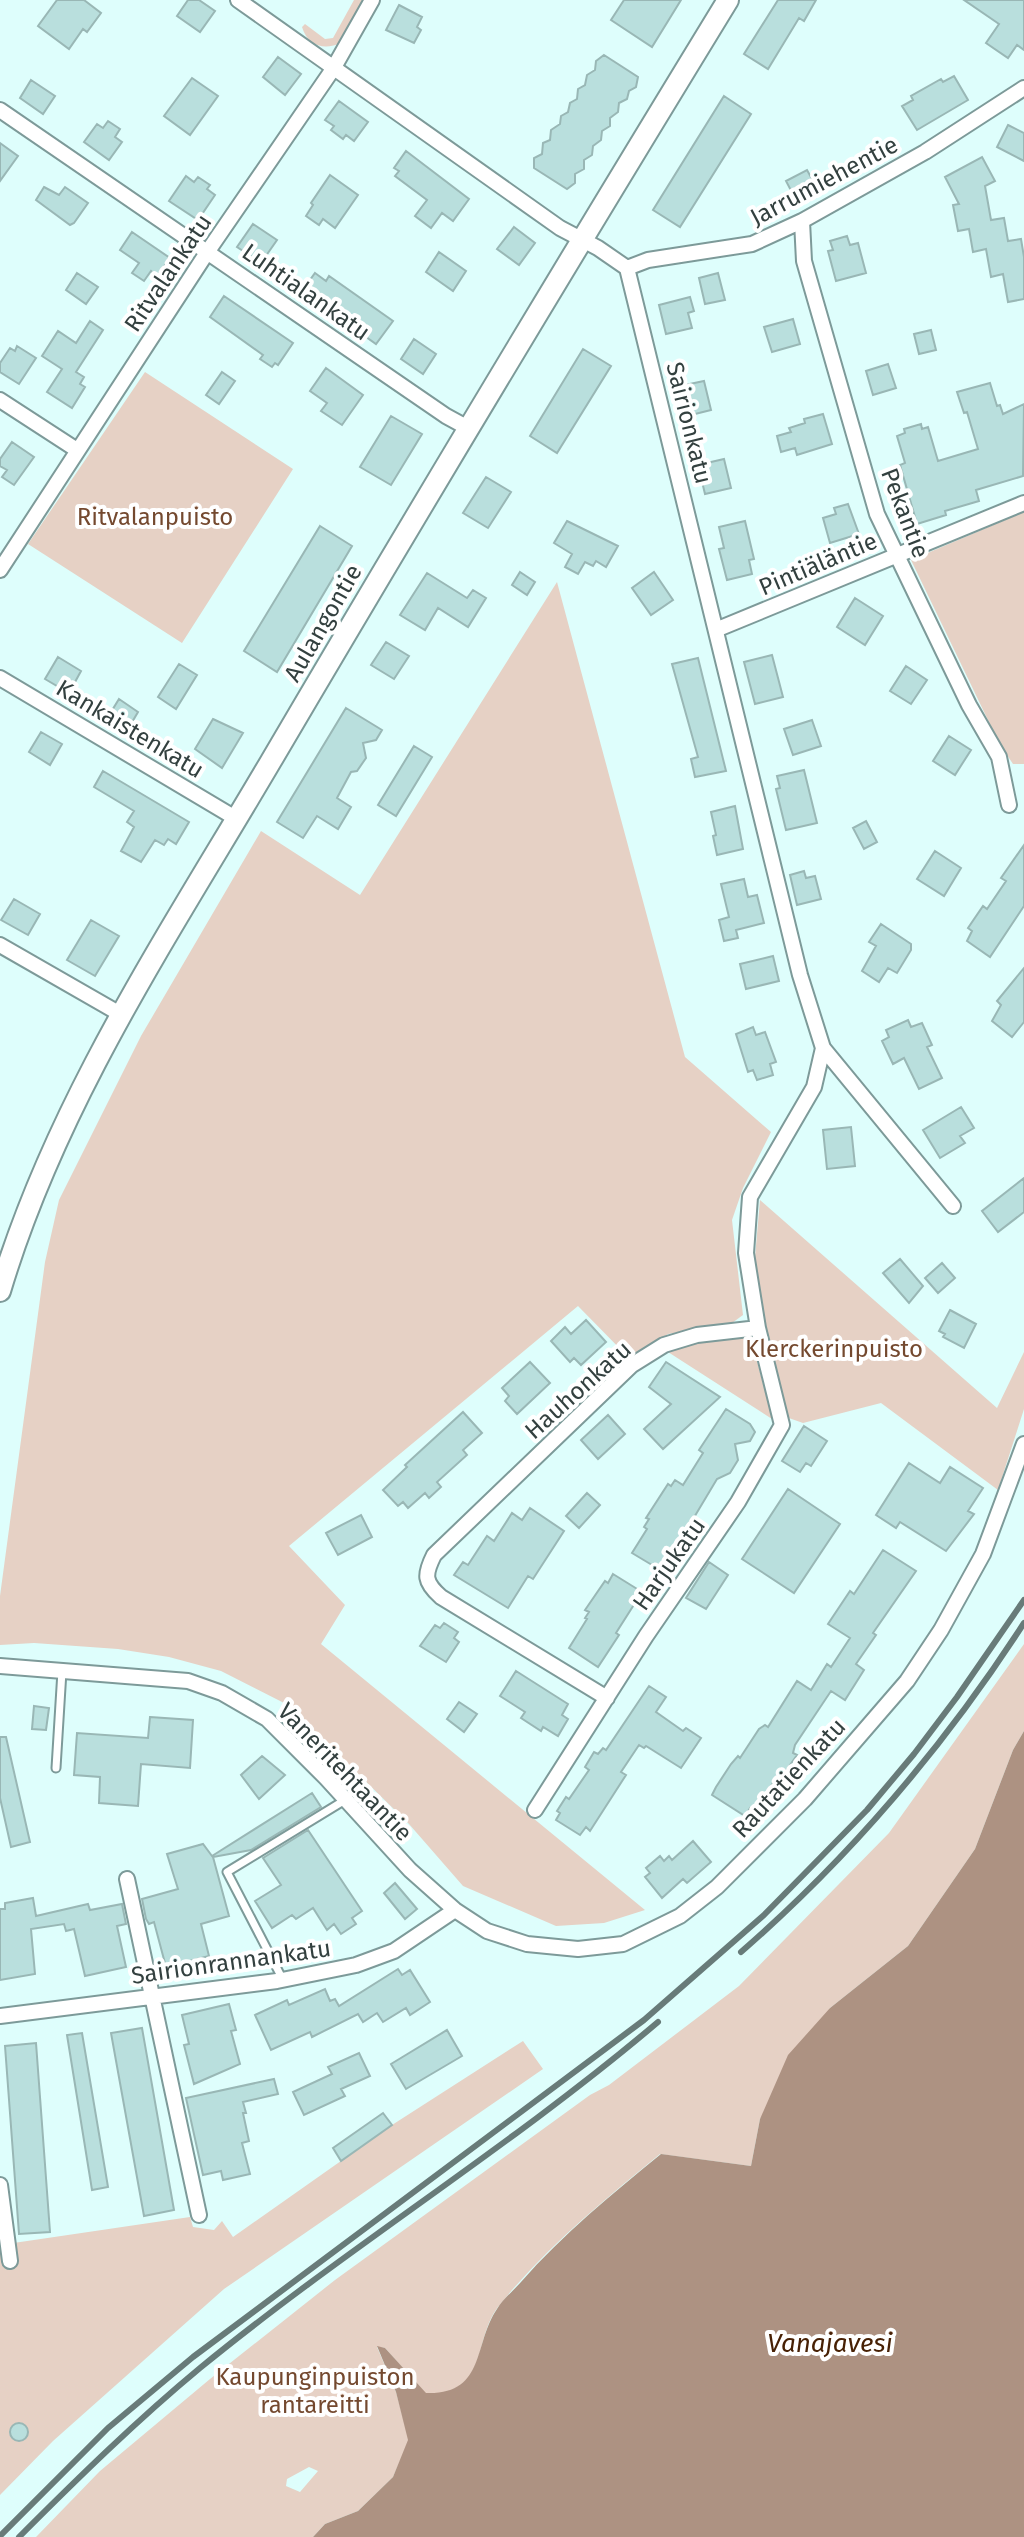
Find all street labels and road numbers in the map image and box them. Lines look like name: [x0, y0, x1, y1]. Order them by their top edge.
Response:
street label: Jarrumiehentie: [745, 130, 903, 232]
street label: Ritvalankatu: [118, 209, 218, 337]
street label: Luhtialankatu: [237, 238, 375, 346]
street label: Sairionkatu: [660, 359, 718, 487]
street label: Pekantie: [875, 464, 935, 562]
street label: Pintiäläntie: [755, 527, 881, 601]
street label: Aulangontie: [278, 560, 368, 686]
street label: Kankaistenkatu: [51, 674, 209, 784]
street label: Hauhonkatu: [519, 1335, 637, 1445]
street label: Harjukatu: [627, 1512, 711, 1616]
street label: Vaneritehtaantie: [272, 1697, 418, 1847]
street label: Rautatienkatu: [727, 1712, 851, 1844]
street label: Sairionrannankatu: [129, 1934, 333, 1990]

